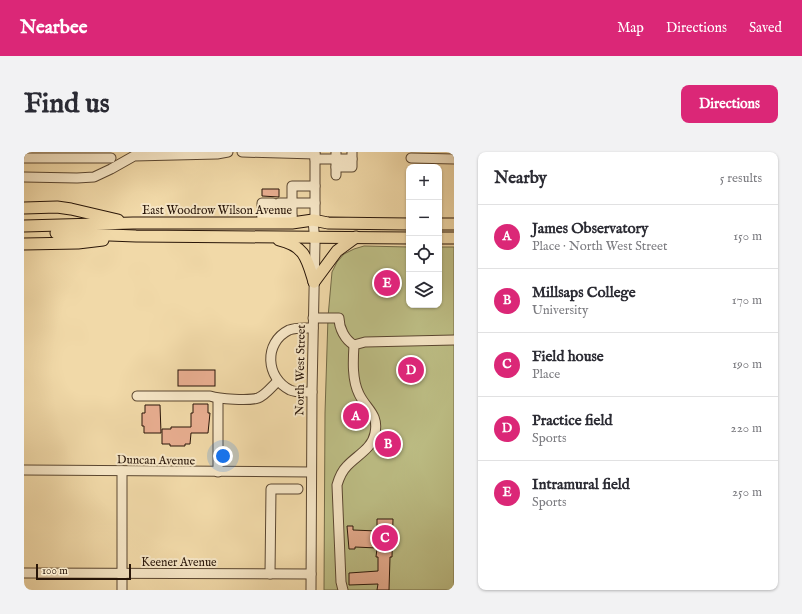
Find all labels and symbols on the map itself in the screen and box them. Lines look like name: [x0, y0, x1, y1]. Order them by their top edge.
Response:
street label: East Woodrow Wilson Avenue: [142, 203, 293, 218]
pin: E: [374, 268, 400, 298]
street label: North West Street: [292, 324, 309, 416]
pin: D: [398, 355, 424, 385]
pin: A: [343, 401, 369, 431]
pin: B: [375, 429, 401, 459]
your location: [213, 446, 233, 466]
street label: Duncan Avenue: [117, 452, 196, 469]
pin: C: [372, 523, 398, 553]
street label: Keener Avenue: [141, 555, 217, 570]
scale bar: [36, 562, 131, 581]

